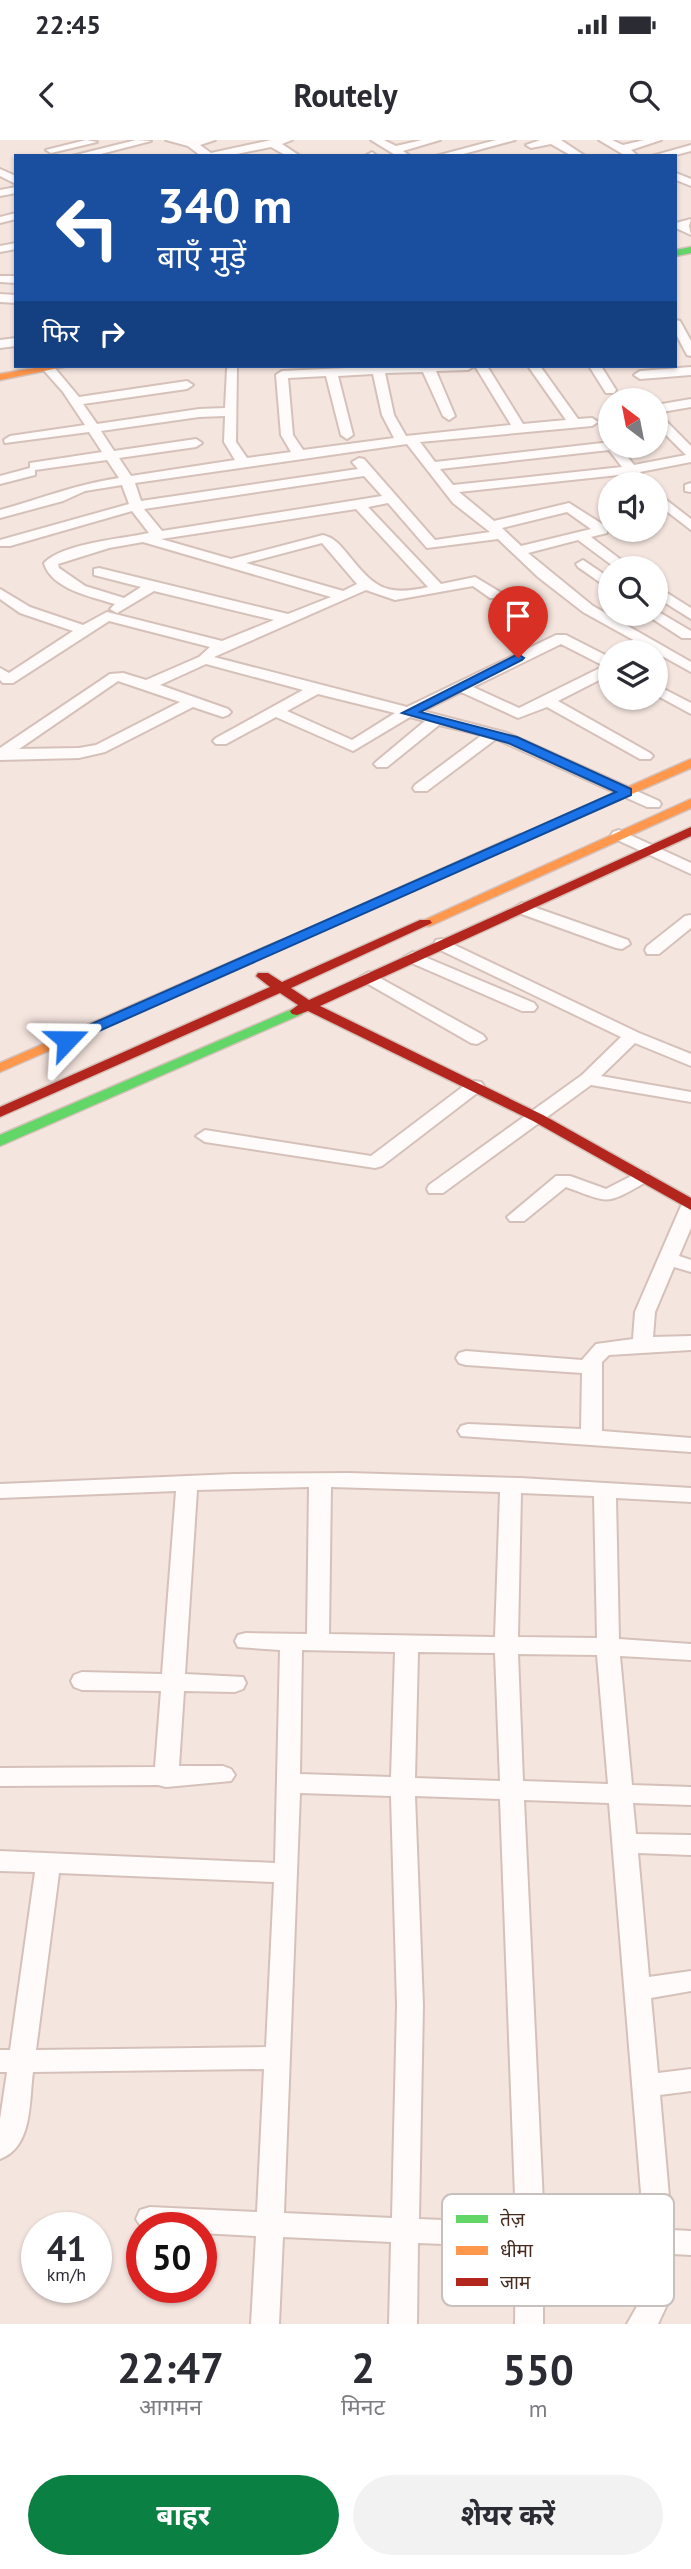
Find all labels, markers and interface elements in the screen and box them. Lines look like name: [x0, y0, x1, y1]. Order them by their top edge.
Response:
text: 22:45: [35, 8, 101, 41]
text: Routely: [293, 74, 398, 116]
icon: back: [28, 76, 66, 114]
icon: search: [625, 76, 663, 114]
text: 340 m: [157, 173, 292, 237]
icon: left: [42, 182, 133, 273]
text: बाएँ मुड़ें: [157, 235, 246, 277]
icon: right: [93, 315, 131, 353]
text: फिर: [42, 316, 79, 349]
north arrow: [598, 388, 668, 458]
map controls: [598, 388, 668, 710]
button: sound: [598, 472, 668, 542]
button: search: [598, 556, 668, 626]
pin: [488, 586, 548, 658]
icon: arrive: [499, 597, 537, 635]
button: layers: [598, 640, 668, 710]
position arrow: [30, 1003, 104, 1077]
legend: [442, 2194, 674, 2306]
text: तेज़: [500, 2207, 526, 2231]
speed limit sign: 50: [126, 2212, 217, 2303]
text: 41: [47, 2225, 86, 2271]
text: धीमा: [500, 2238, 534, 2262]
text: km/h: [47, 2263, 86, 2286]
text: जाम: [500, 2270, 531, 2294]
text: 22:47: [117, 2340, 224, 2395]
text: 2: [351, 2340, 375, 2395]
text: 550: [502, 2342, 574, 2397]
text: आगमन: [139, 2392, 202, 2421]
text: मिनट: [341, 2392, 385, 2421]
text: m: [529, 2394, 547, 2423]
button: बाहर: [28, 2475, 339, 2555]
button: शेयर करें: [353, 2475, 663, 2555]

